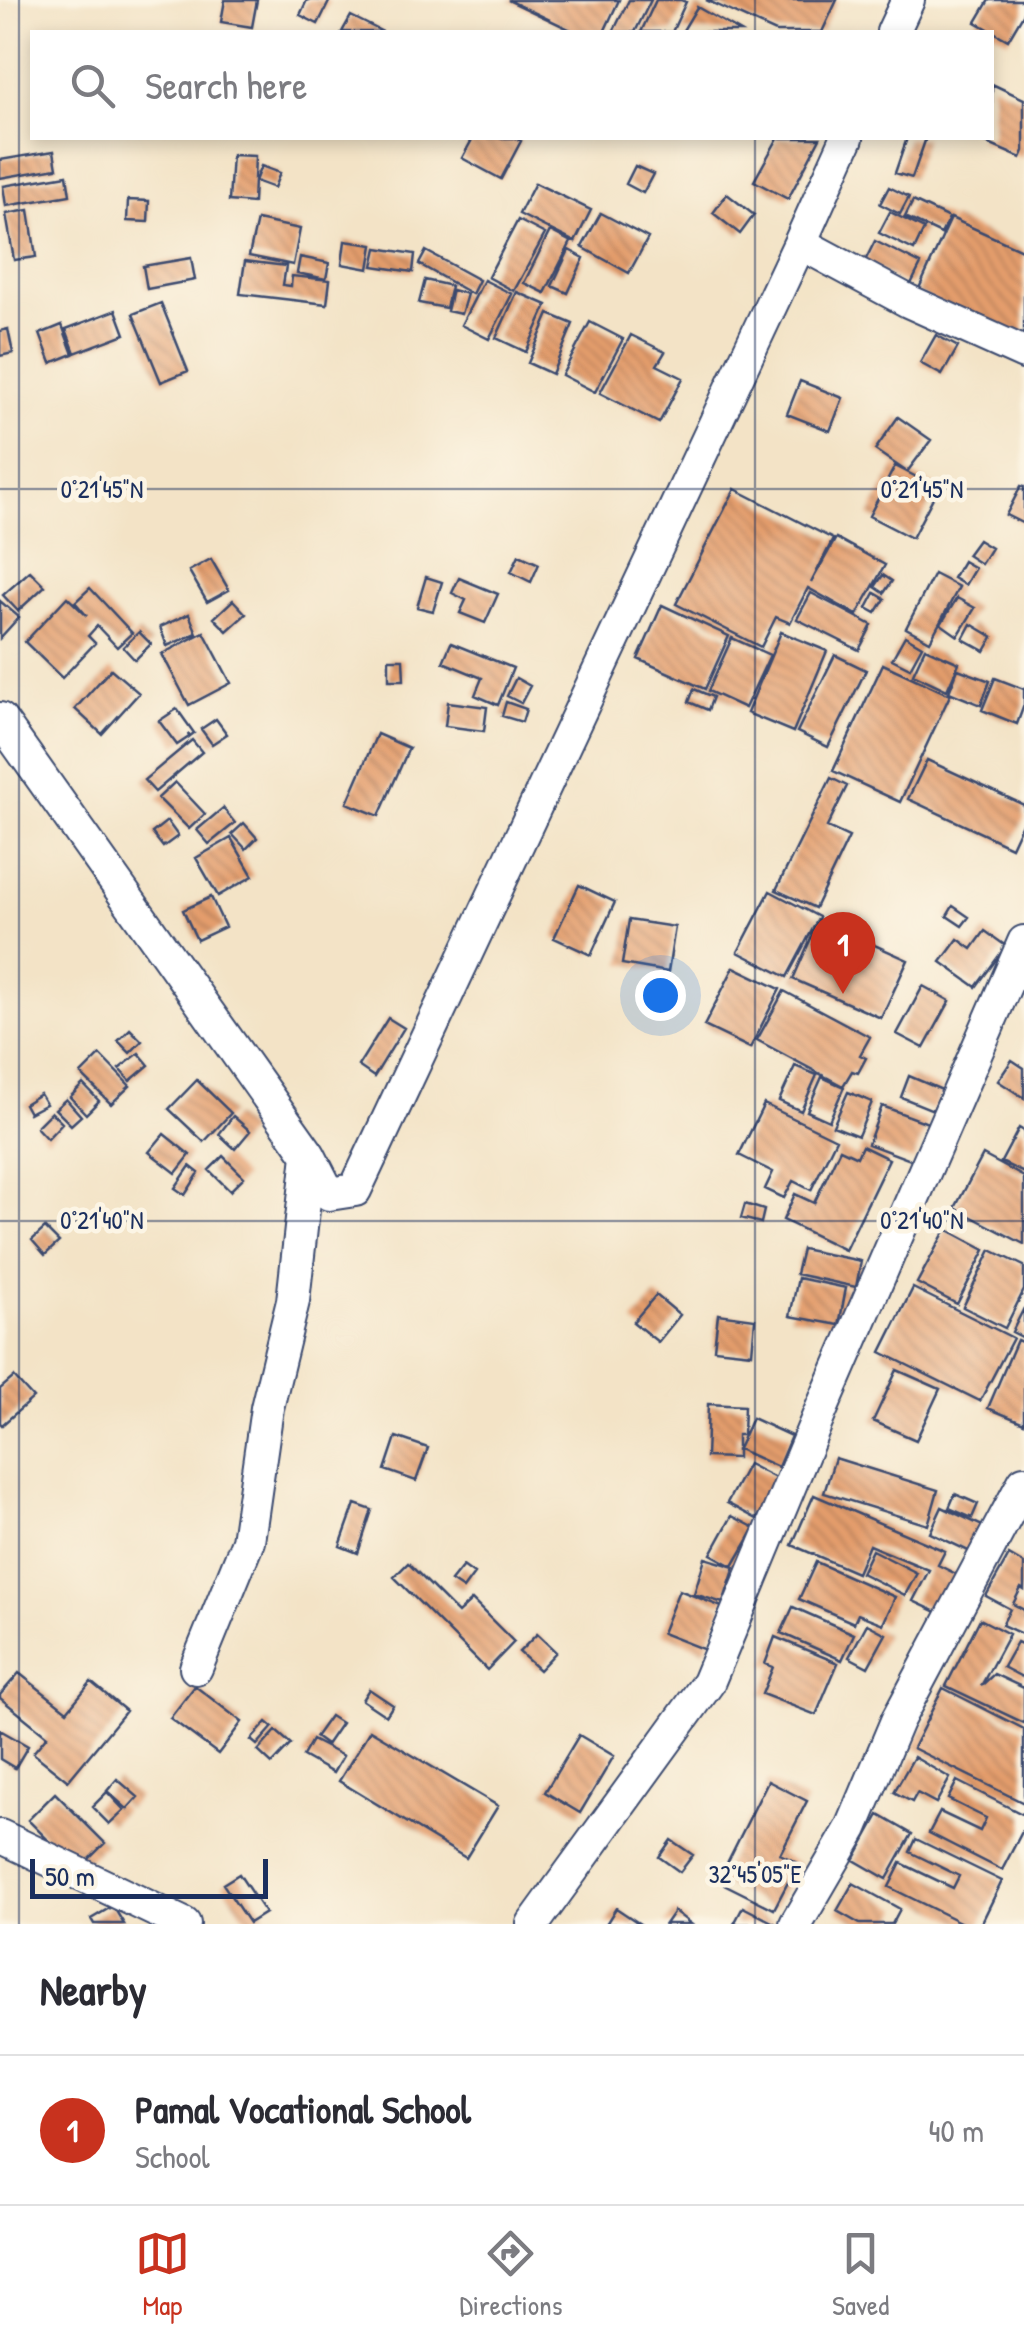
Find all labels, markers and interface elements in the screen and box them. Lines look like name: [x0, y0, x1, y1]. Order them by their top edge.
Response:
search box: [30, 30, 994, 140]
icon: search: [65, 58, 120, 113]
text: Search here: [145, 59, 307, 111]
text: 0°21'45"N: [61, 472, 143, 506]
text: 0°21'45"N: [881, 472, 963, 506]
pin: 1: [810, 912, 876, 994]
your location: [635, 970, 686, 1021]
text: 0°21'40"N: [60, 1203, 144, 1237]
text: 0°21'40"N: [880, 1203, 964, 1237]
scale bar: [30, 1854, 268, 1898]
text: 50 m: [45, 1857, 95, 1895]
text: 32°45'05"E: [708, 1857, 802, 1891]
text: Nearby: [40, 1961, 147, 2018]
text: Pamal Vocational School: [135, 2083, 471, 2135]
text: 1: [67, 2109, 78, 2152]
text: 40 m: [929, 2109, 984, 2152]
text: School: [135, 2135, 210, 2178]
tab: Map: [135, 2226, 190, 2324]
tab: Directions: [459, 2226, 562, 2324]
tab: Saved: [832, 2226, 889, 2324]

